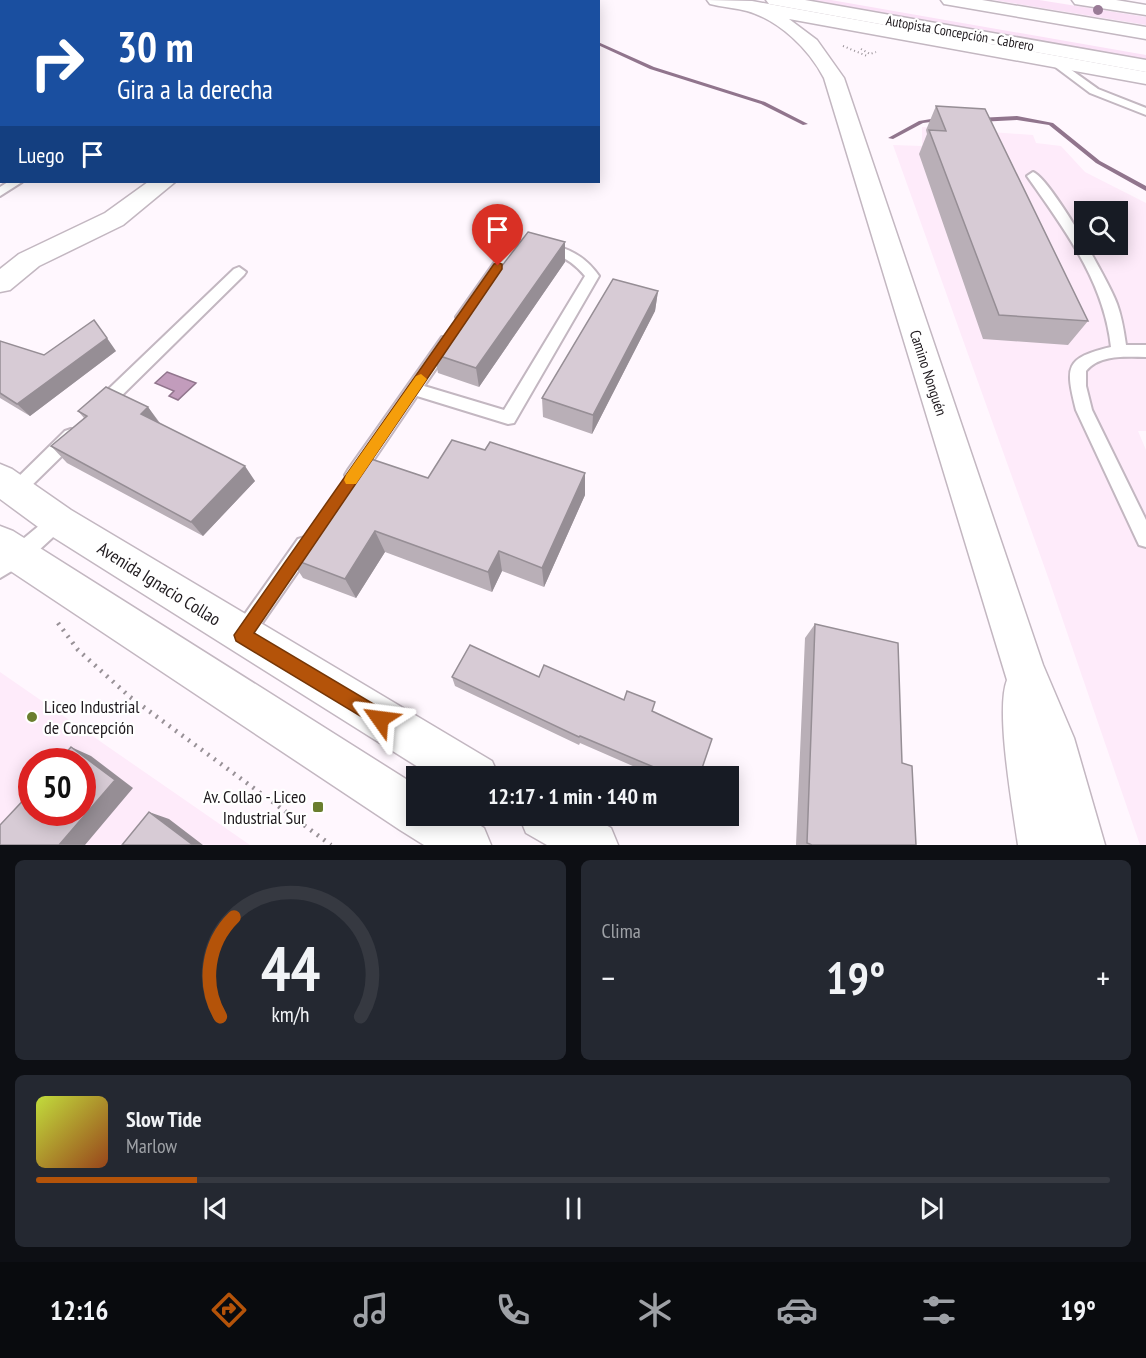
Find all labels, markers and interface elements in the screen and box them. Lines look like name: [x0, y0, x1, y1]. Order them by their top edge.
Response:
street label: Autopista Concepción - Cabrero: [884, 11, 1036, 55]
text: 30 m: [117, 19, 194, 74]
icon: right: [18, 24, 96, 102]
text: Gira a la derecha: [117, 72, 273, 106]
icon: arrive: [76, 138, 109, 171]
text: Luego: [18, 141, 64, 169]
map controls: [1074, 201, 1128, 255]
button: search: [1074, 201, 1128, 255]
pin: [472, 204, 523, 266]
icon: arrive: [481, 213, 514, 246]
street label: Camino Nonguén: [906, 328, 951, 418]
street label: Avenida Ignacio Collao: [93, 537, 225, 631]
position arrow: [348, 687, 412, 751]
place label: Liceo Industrial de Concepción: [44, 695, 140, 739]
marker: Liceo Industrial de Concepción: [25, 710, 39, 724]
speed limit sign: 50: [18, 748, 96, 826]
text: 12:17 · 1 min · 140 m: [488, 782, 657, 810]
place label: Av. Collao - Liceo Industrial Sur: [203, 785, 306, 829]
marker: Av. Collao - Liceo Industrial Sur: [311, 800, 325, 814]
text: Clima: [602, 918, 641, 944]
text: 44: [260, 927, 320, 1008]
text: 19°: [826, 948, 885, 1006]
text: −: [602, 956, 615, 999]
text: +: [1096, 956, 1110, 999]
text: km/h: [271, 1000, 309, 1028]
text: Slow Tide: [126, 1105, 202, 1133]
text: Marlow: [126, 1133, 177, 1159]
icon: previous: [199, 1192, 232, 1225]
icon: pause: [557, 1192, 590, 1225]
icon: next: [915, 1192, 948, 1225]
icon: directions: [208, 1289, 250, 1331]
icon: music: [350, 1289, 392, 1331]
icon: phone: [492, 1289, 534, 1331]
icon: climate: [634, 1289, 676, 1331]
icon: car: [776, 1289, 818, 1331]
icon: filters: [918, 1289, 960, 1331]
text: 12:16: [50, 1293, 108, 1327]
text: 19°: [1060, 1293, 1096, 1327]

